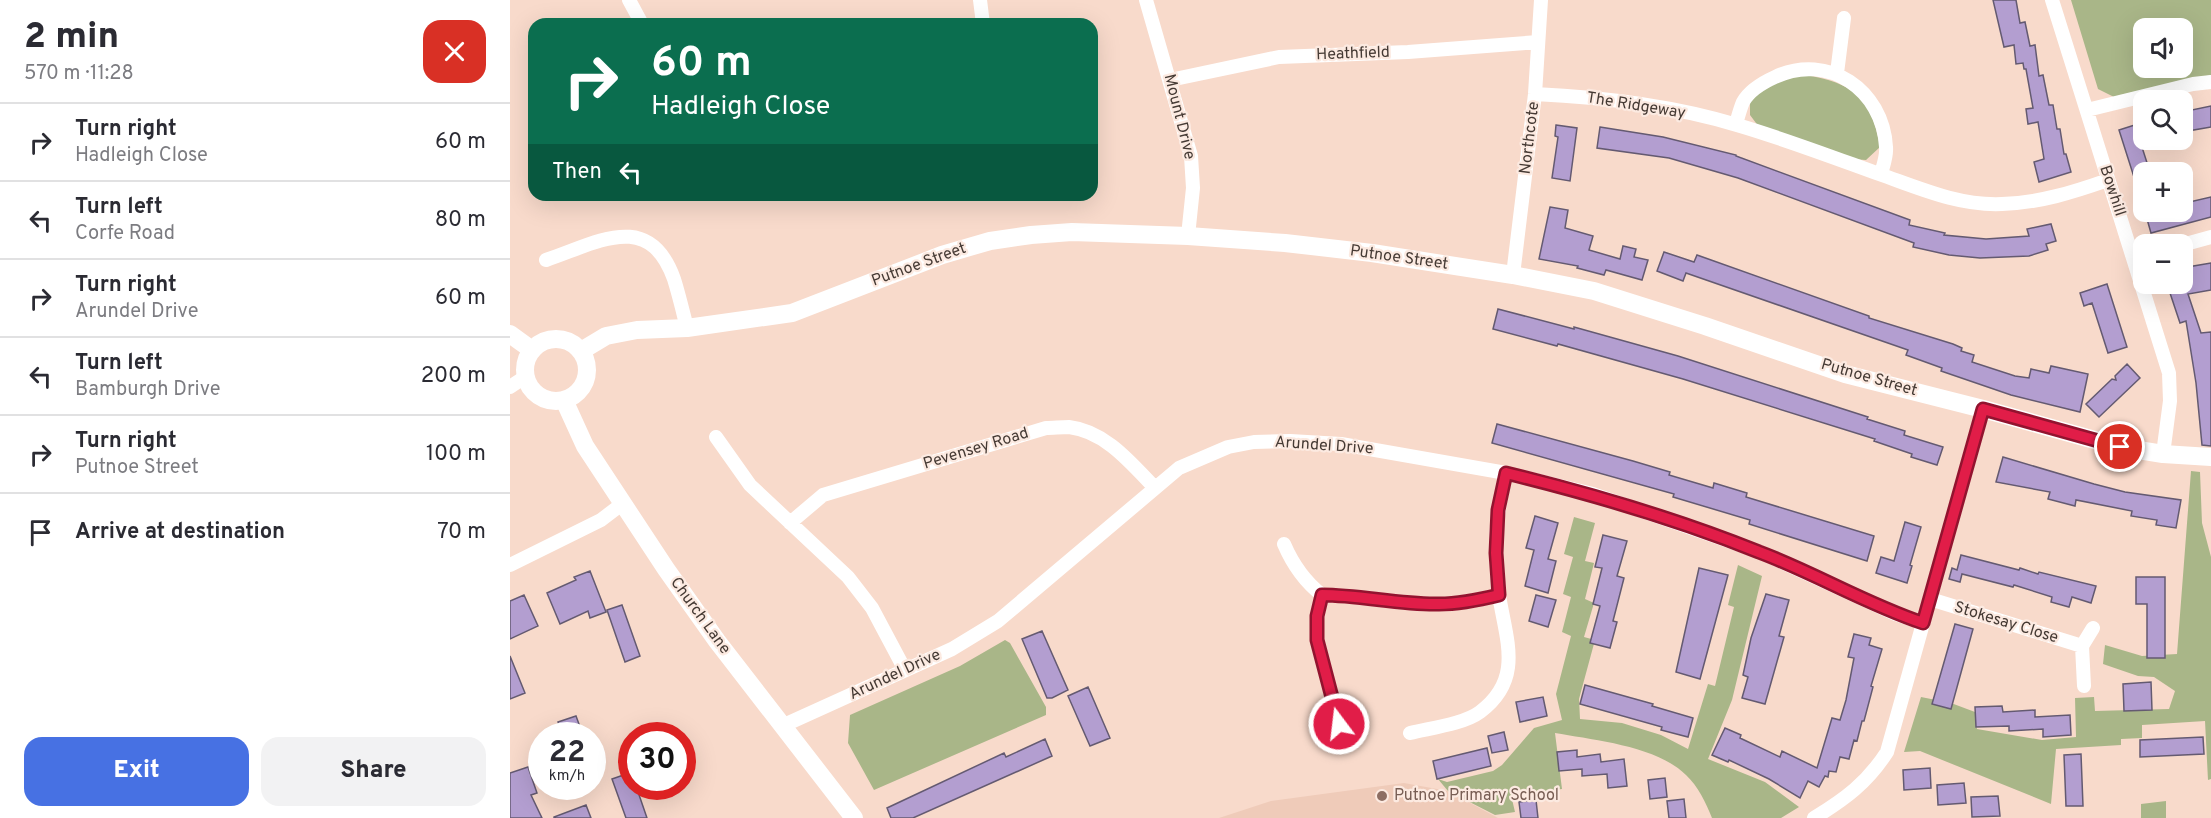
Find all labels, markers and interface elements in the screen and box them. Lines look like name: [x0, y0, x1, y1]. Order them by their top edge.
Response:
text: 2 min: [24, 15, 119, 61]
map controls: [2133, 18, 2193, 294]
button: sound: [2133, 18, 2193, 78]
button: close: [423, 20, 486, 83]
text: 60 m: [651, 38, 752, 91]
icon: right: [552, 42, 630, 120]
street label: Heathfield: [1316, 43, 1390, 65]
text: 570 m · 11:28: [24, 61, 134, 87]
street label: Mount Drive: [1159, 72, 1199, 162]
street label: The Ridgeway: [1585, 88, 1687, 124]
text: Hadleigh Close: [651, 90, 830, 124]
button: search: [2133, 90, 2193, 150]
street label: Northcote: [1516, 101, 1544, 175]
text: Turn right: [75, 116, 177, 143]
icon: right: [24, 126, 57, 159]
text: 60 m: [435, 129, 486, 156]
text: Hadleigh Close: [75, 143, 208, 169]
icon: left: [614, 156, 647, 189]
text: Then: [552, 159, 602, 186]
button: +: [2133, 162, 2193, 222]
street label: Bowhill: [2094, 163, 2130, 219]
text: Turn left: [75, 194, 163, 221]
icon: left: [24, 204, 57, 237]
text: 80 m: [435, 207, 486, 234]
text: Corfe Road: [75, 221, 175, 247]
button: −: [2133, 234, 2193, 294]
street label: Putnoe Street: [869, 239, 969, 291]
street label: Putnoe Street: [1349, 241, 1449, 275]
text: Turn right: [75, 272, 177, 299]
icon: right: [24, 282, 57, 315]
text: 60 m: [435, 285, 486, 312]
text: Arundel Drive: [75, 299, 198, 325]
text: Turn left: [75, 350, 163, 377]
street label: Putnoe Street: [1819, 355, 1919, 401]
icon: left: [24, 360, 57, 393]
text: 200 m: [421, 363, 486, 390]
text: Bamburgh Drive: [75, 377, 221, 403]
pin: [2094, 421, 2145, 472]
street label: Pevensey Road: [921, 423, 1031, 475]
text: Turn right: [75, 428, 177, 455]
icon: arrive: [2103, 430, 2136, 463]
street label: Arundel Drive: [1274, 433, 1374, 459]
icon: right: [24, 438, 57, 471]
text: 100 m: [426, 441, 486, 468]
text: Putnoe Street: [75, 455, 199, 481]
icon: arrive: [24, 516, 57, 549]
text: Arrive at destination: [75, 519, 285, 546]
text: 70 m: [437, 519, 486, 546]
street label: Church Lane: [665, 574, 735, 658]
street label: Stokesay Close: [1951, 598, 2061, 648]
street label: Arundel Drive: [846, 645, 944, 705]
position arrow: [1307, 692, 1371, 756]
speed limit sign: 30: [618, 722, 696, 800]
text: 22: [549, 735, 585, 772]
button: Exit: [24, 737, 249, 806]
button: Share: [261, 737, 486, 806]
text: km/h: [549, 767, 585, 786]
place label: Putnoe Primary School: [1394, 786, 1559, 806]
marker: Putnoe Primary School: [1375, 789, 1389, 803]

